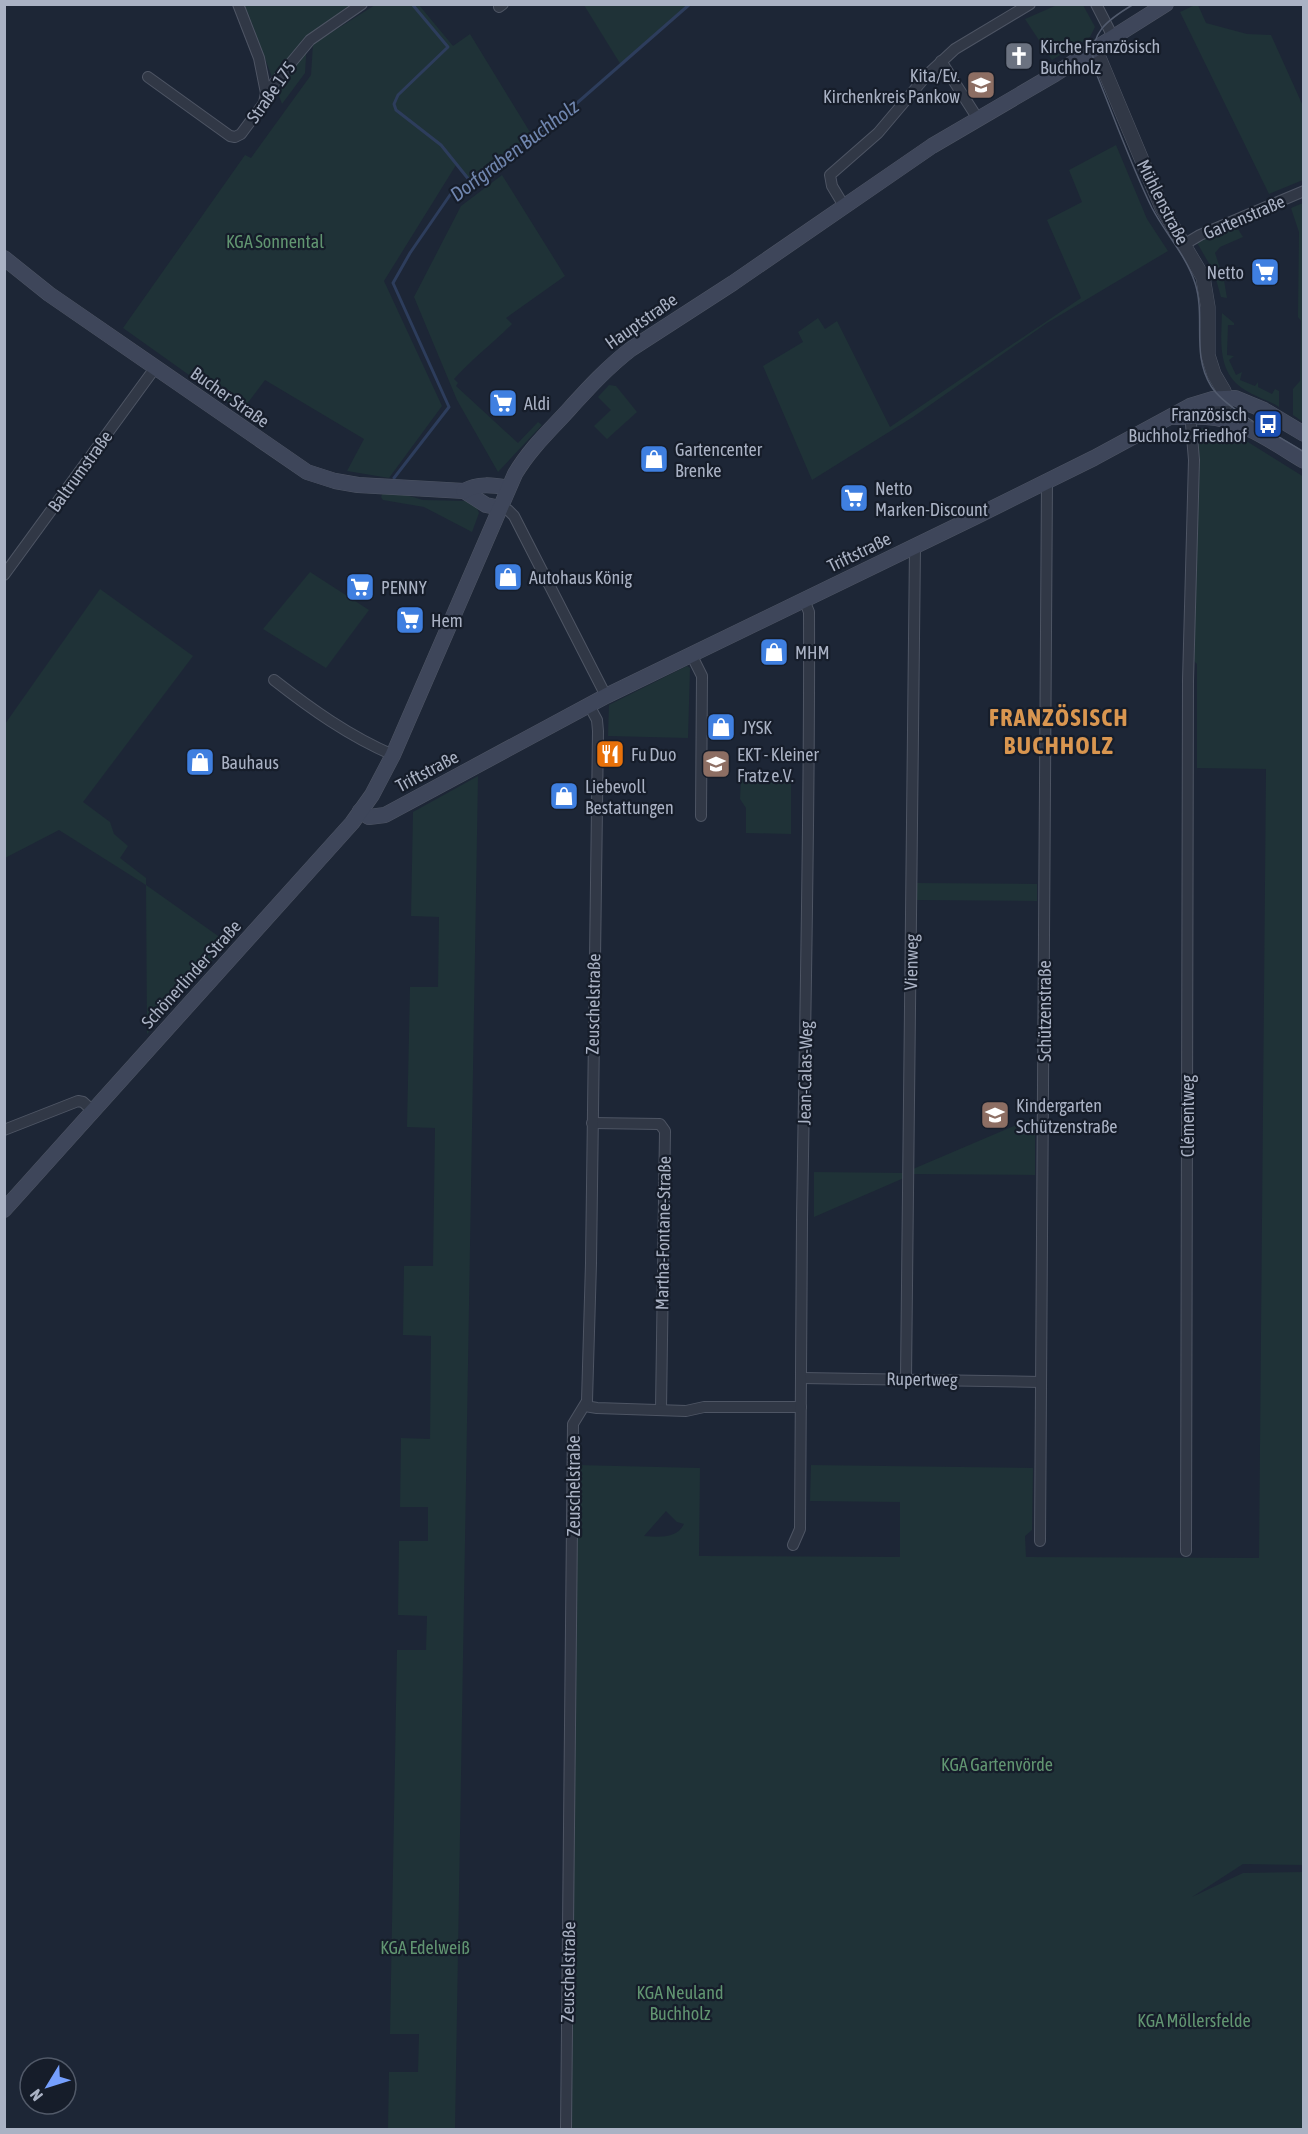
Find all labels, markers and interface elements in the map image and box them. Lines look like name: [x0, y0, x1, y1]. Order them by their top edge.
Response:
place label: Kirche Französisch Buchholz: [1040, 36, 1160, 78]
church icon: Kirche Französisch Buchholz: [1003, 40, 1035, 72]
street label: Straße 175: [242, 57, 300, 127]
place label: Kita/Ev. Kirchenkreis Pankow: [823, 65, 960, 107]
school or university icon: Kita/Ev. Kirchenkreis Pankow: [965, 69, 997, 101]
water label: Dorfgraben Buchholz: [445, 94, 583, 206]
street label: Mühlenstraße: [1133, 156, 1193, 248]
street label: Gartenstraße: [1200, 190, 1288, 244]
park label: KGA Sonnental: [226, 231, 324, 252]
supermarket icon: Netto: [1249, 256, 1281, 288]
place label: Netto: [1207, 262, 1244, 283]
street label: Hauptstraße: [601, 289, 681, 353]
street label: Bucher Straße: [187, 362, 273, 432]
supermarket icon: Aldi: [487, 387, 519, 419]
place label: Aldi: [524, 393, 550, 414]
place label: Französisch Buchholz Friedhof: [1128, 404, 1247, 446]
bus stop icon: Französisch Buchholz Friedhof: [1252, 408, 1284, 440]
street label: Baltrumstraße: [43, 426, 117, 516]
place label: Gartencenter Brenke: [675, 439, 763, 481]
shop icon: Gartencenter Brenke: [638, 443, 670, 475]
place label: Netto Marken-Discount: [875, 478, 988, 520]
supermarket icon: Netto Marken-Discount: [838, 482, 870, 514]
street label: Triftstraße: [824, 528, 894, 576]
shop icon: Autohaus König: [492, 561, 524, 593]
place label: Autohaus König: [529, 567, 632, 588]
supermarket icon: PENNY: [344, 571, 376, 603]
place label: PENNY: [381, 577, 427, 598]
supermarket icon: Hem: [394, 604, 426, 636]
place label: Hem: [431, 610, 463, 631]
shop icon: MHM: [758, 636, 790, 668]
place label: MHM: [795, 642, 830, 663]
district label: FRANZÖSISCH BUCHHOLZ: [989, 704, 1129, 759]
shop icon: JYSK: [705, 711, 737, 743]
place label: JYSK: [742, 717, 772, 738]
restaurant icon: Fu Duo: [594, 738, 626, 770]
place label: Fu Duo: [631, 744, 676, 765]
place label: EKT - Kleiner Fratz e.V.: [737, 744, 819, 786]
shop icon: Bauhaus: [184, 746, 216, 778]
street label: Triftstraße: [392, 746, 462, 796]
school or university icon: EKT - Kleiner Fratz e.V.: [700, 748, 732, 780]
place label: Bauhaus: [221, 752, 279, 773]
place label: Liebevoll Bestattungen: [585, 776, 674, 818]
shop icon: Liebevoll Bestattungen: [548, 780, 580, 812]
street label: Schönerlinder Straße: [137, 916, 245, 1032]
street label: Vienweg: [900, 933, 922, 990]
street label: Zeuschelstraße: [582, 953, 604, 1055]
street label: Schützenstraße: [1034, 960, 1055, 1062]
street label: Jean-Calas-Weg: [794, 1020, 816, 1125]
street label: Clémentweg: [1177, 1075, 1198, 1157]
place label: Kindergarten Schützenstraße: [1016, 1095, 1118, 1137]
school or university icon: Kindergarten Schützenstraße: [979, 1099, 1011, 1131]
street label: Martha-Fontane-Straße: [651, 1156, 675, 1310]
street label: Rupertweg: [886, 1368, 958, 1390]
street label: Zeuschelstraße: [563, 1435, 584, 1537]
park label: KGA Gartenvörde: [941, 1754, 1053, 1775]
street label: Zeuschelstraße: [557, 1921, 579, 2023]
park label: KGA Edelweiß: [380, 1937, 470, 1958]
park label: KGA Neuland Buchholz: [637, 1982, 724, 2024]
park label: KGA Möllersfelde: [1137, 2010, 1251, 2031]
north arrow: [18, 2056, 78, 2116]
text: N: [26, 2086, 46, 2105]

